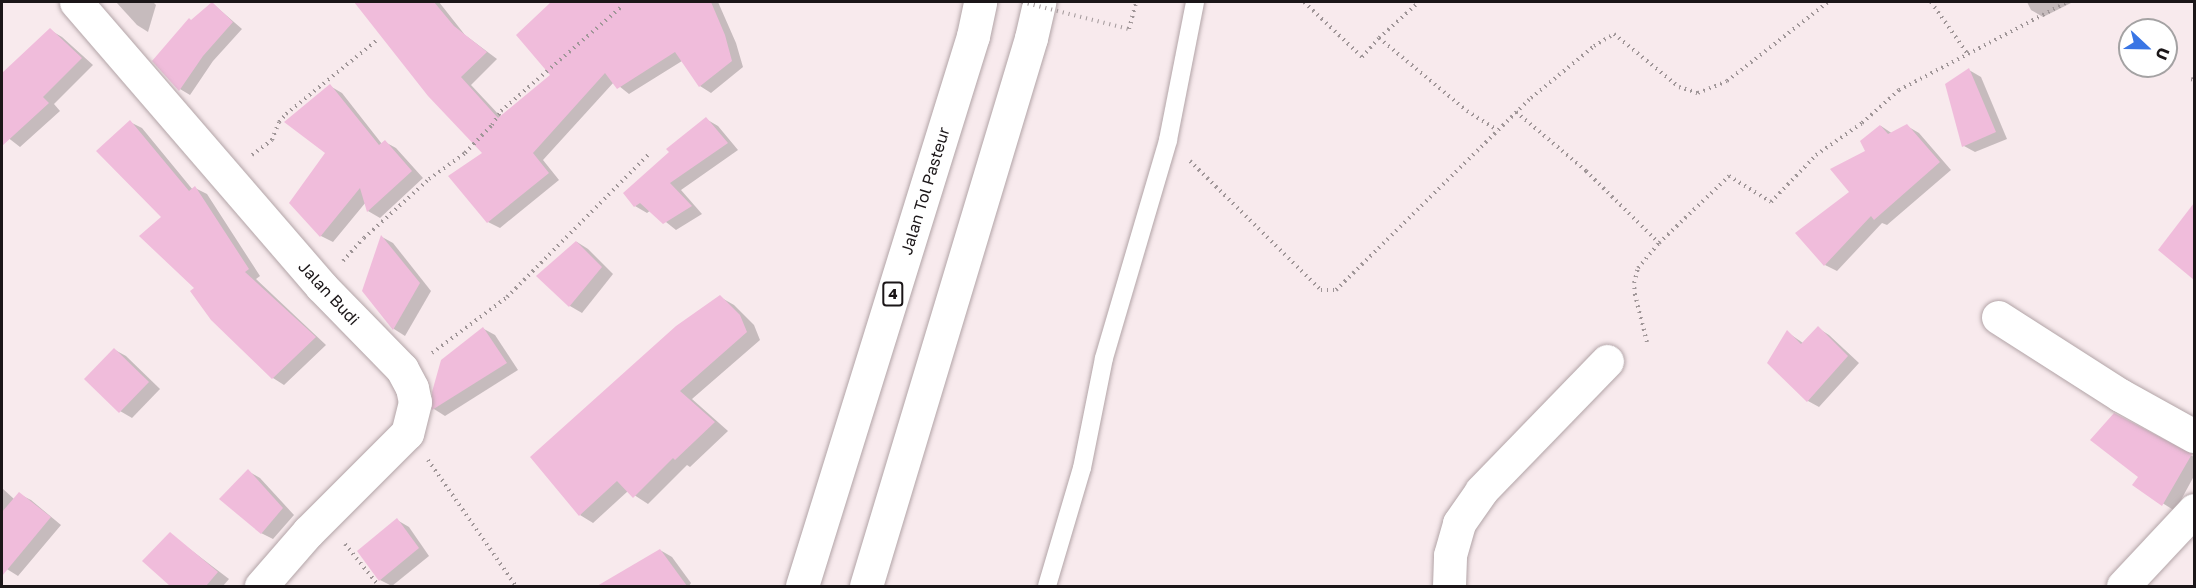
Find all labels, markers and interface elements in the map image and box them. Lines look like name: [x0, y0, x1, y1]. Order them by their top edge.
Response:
north arrow: [2118, 18, 2178, 78]
text: U: [2151, 45, 2174, 63]
street label: Jalan Tol Pasteur: [896, 125, 954, 257]
street label: Jalan Budi: [295, 257, 363, 329]
road number: 4: [881, 282, 905, 306]

